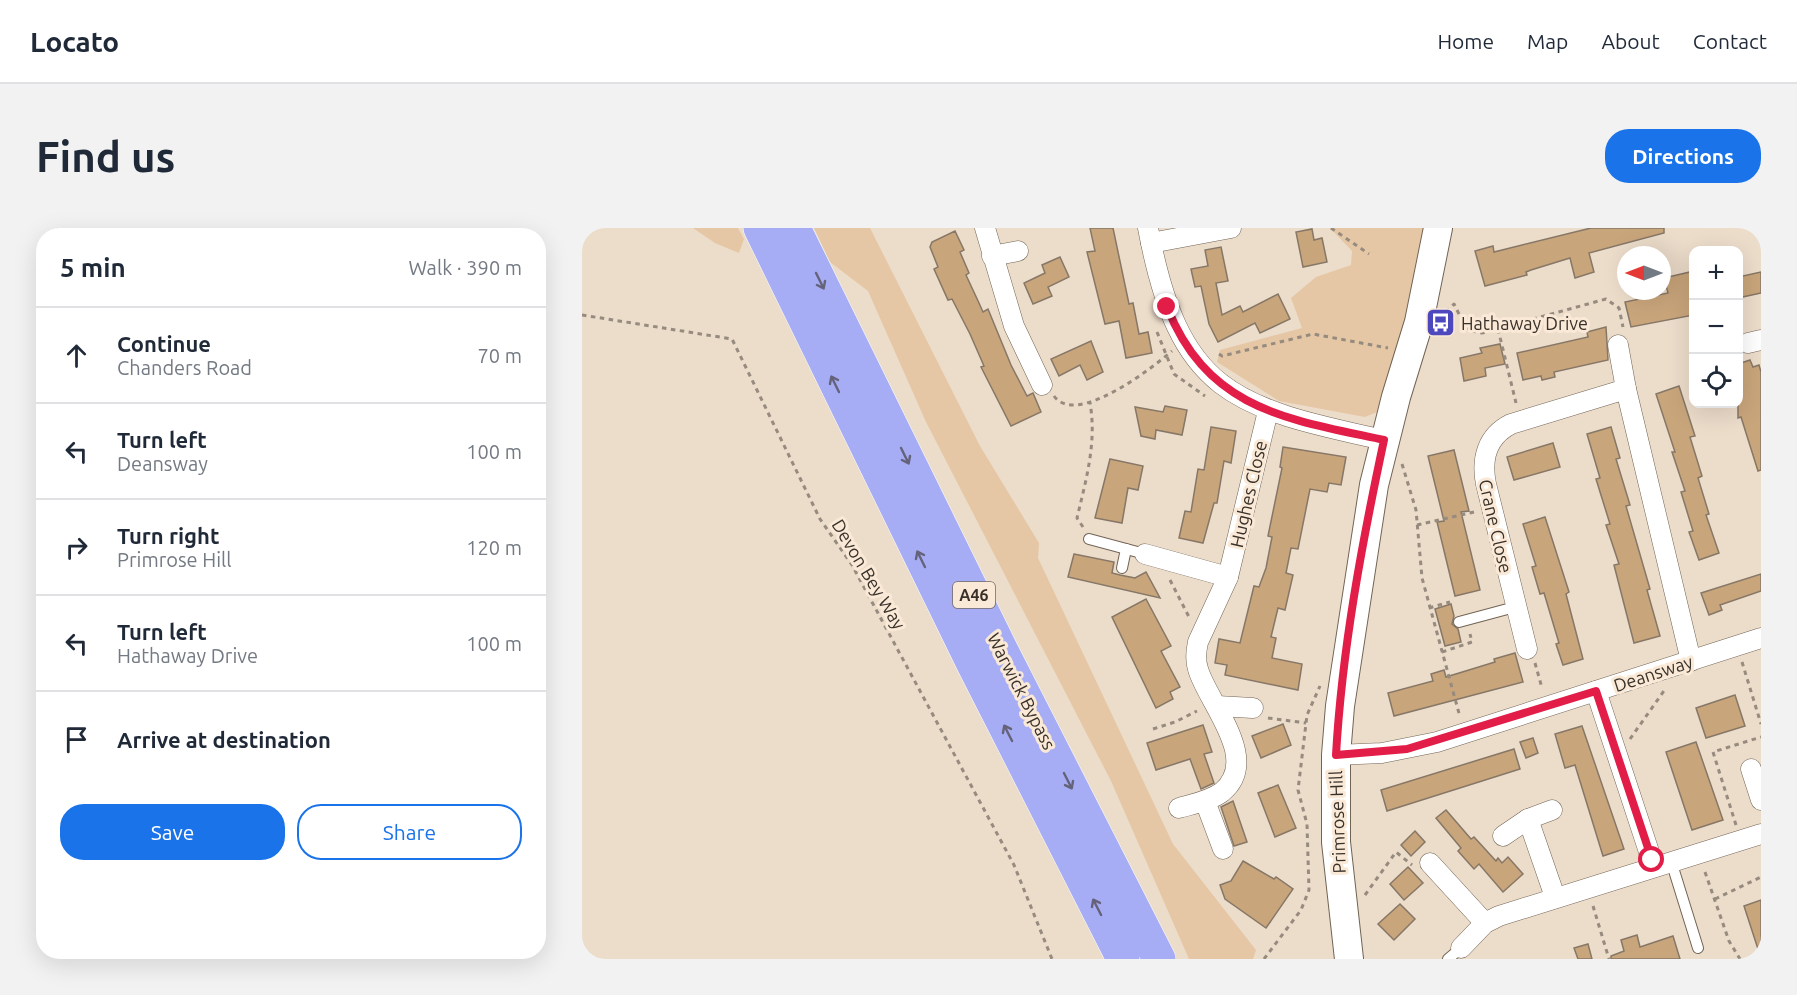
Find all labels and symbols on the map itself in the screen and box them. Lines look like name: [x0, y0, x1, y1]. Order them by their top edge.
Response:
north arrow: [1617, 246, 1671, 300]
one-way arrow: [814, 271, 826, 289]
route end: [1153, 293, 1179, 319]
bus stop icon: Hathaway Drive: [1424, 307, 1456, 339]
place label: Hathaway Drive: [1461, 313, 1588, 333]
one-way arrow: [828, 375, 840, 393]
street label: Hughes Close: [1226, 438, 1270, 550]
one-way arrow: [899, 447, 911, 464]
street label: Crane Close: [1476, 477, 1516, 575]
street label: Devon Bey Way: [828, 515, 910, 633]
one-way arrow: [915, 550, 927, 568]
road number: A46: [953, 582, 995, 608]
street label: Warwick Bypass: [984, 629, 1060, 753]
street label: Deansway: [1611, 651, 1695, 695]
one-way arrow: [1002, 724, 1014, 742]
street label: Primrose Hill: [1325, 770, 1349, 874]
one-way arrow: [1062, 771, 1074, 789]
route start: [1638, 846, 1664, 872]
one-way arrow: [1090, 898, 1102, 916]

